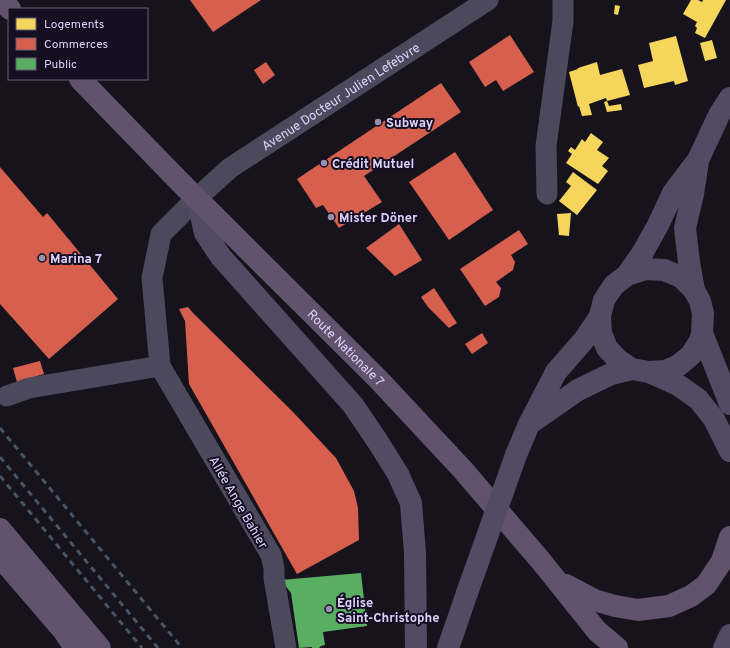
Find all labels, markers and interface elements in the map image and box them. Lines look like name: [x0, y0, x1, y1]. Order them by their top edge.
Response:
legend: [8, 8, 148, 80]
text: Logements: [44, 17, 104, 33]
text: Commerces: [44, 37, 108, 53]
street label: Avenue Docteur Julien Lefebvre: [259, 40, 424, 155]
text: Public: [44, 57, 77, 73]
place label: Subway: [386, 116, 434, 132]
marker: Subway: [373, 117, 383, 127]
place label: Crédit Mutuel: [332, 157, 414, 173]
marker: Crédit Mutuel: [319, 158, 329, 168]
place label: Mister Döner: [339, 211, 418, 227]
marker: Mister Döner: [326, 212, 336, 222]
place label: Marina 7: [50, 252, 102, 268]
marker: Marina 7: [37, 253, 47, 263]
street label: Route Nationale 7: [303, 307, 387, 391]
street label: Allée Ange Bahier: [204, 454, 270, 552]
place label: Église Saint-Christophe: [337, 594, 439, 627]
marker: Église Saint-Christophe: [324, 604, 334, 614]

